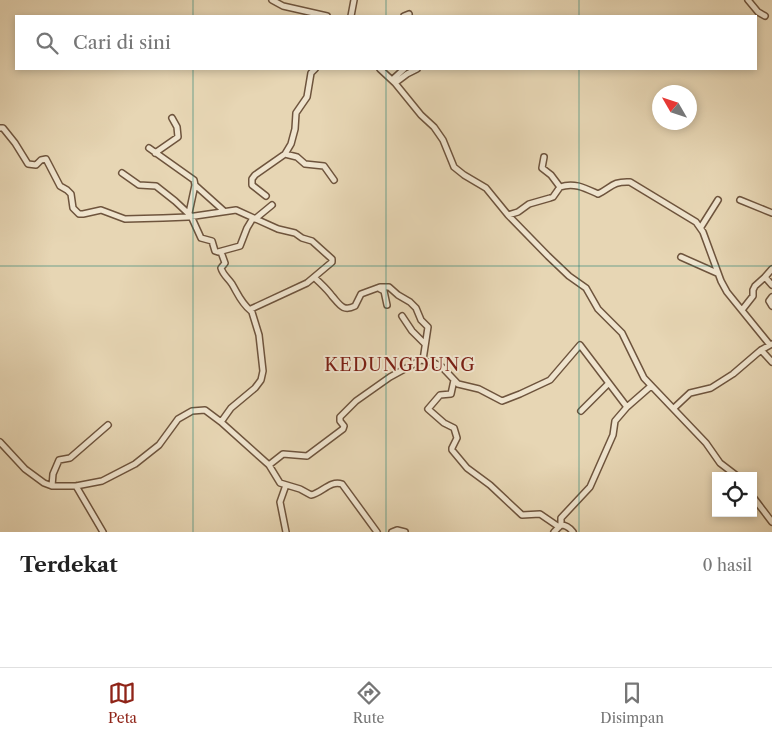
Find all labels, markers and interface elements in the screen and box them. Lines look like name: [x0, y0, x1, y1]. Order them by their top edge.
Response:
search box: [15, 15, 757, 70]
icon: search: [33, 29, 61, 57]
text: Cari di sini: [73, 31, 171, 54]
north arrow: [652, 85, 697, 130]
district label: KEDUNGDUNG: [324, 354, 476, 376]
map controls: [712, 472, 757, 517]
button: locate: [712, 472, 757, 517]
text: Terdekat: [20, 552, 118, 577]
text: 0 hasil: [703, 555, 752, 575]
tab: Peta: [108, 679, 137, 727]
tab: Rute: [353, 679, 384, 727]
tab: Disimpan: [600, 679, 664, 727]

